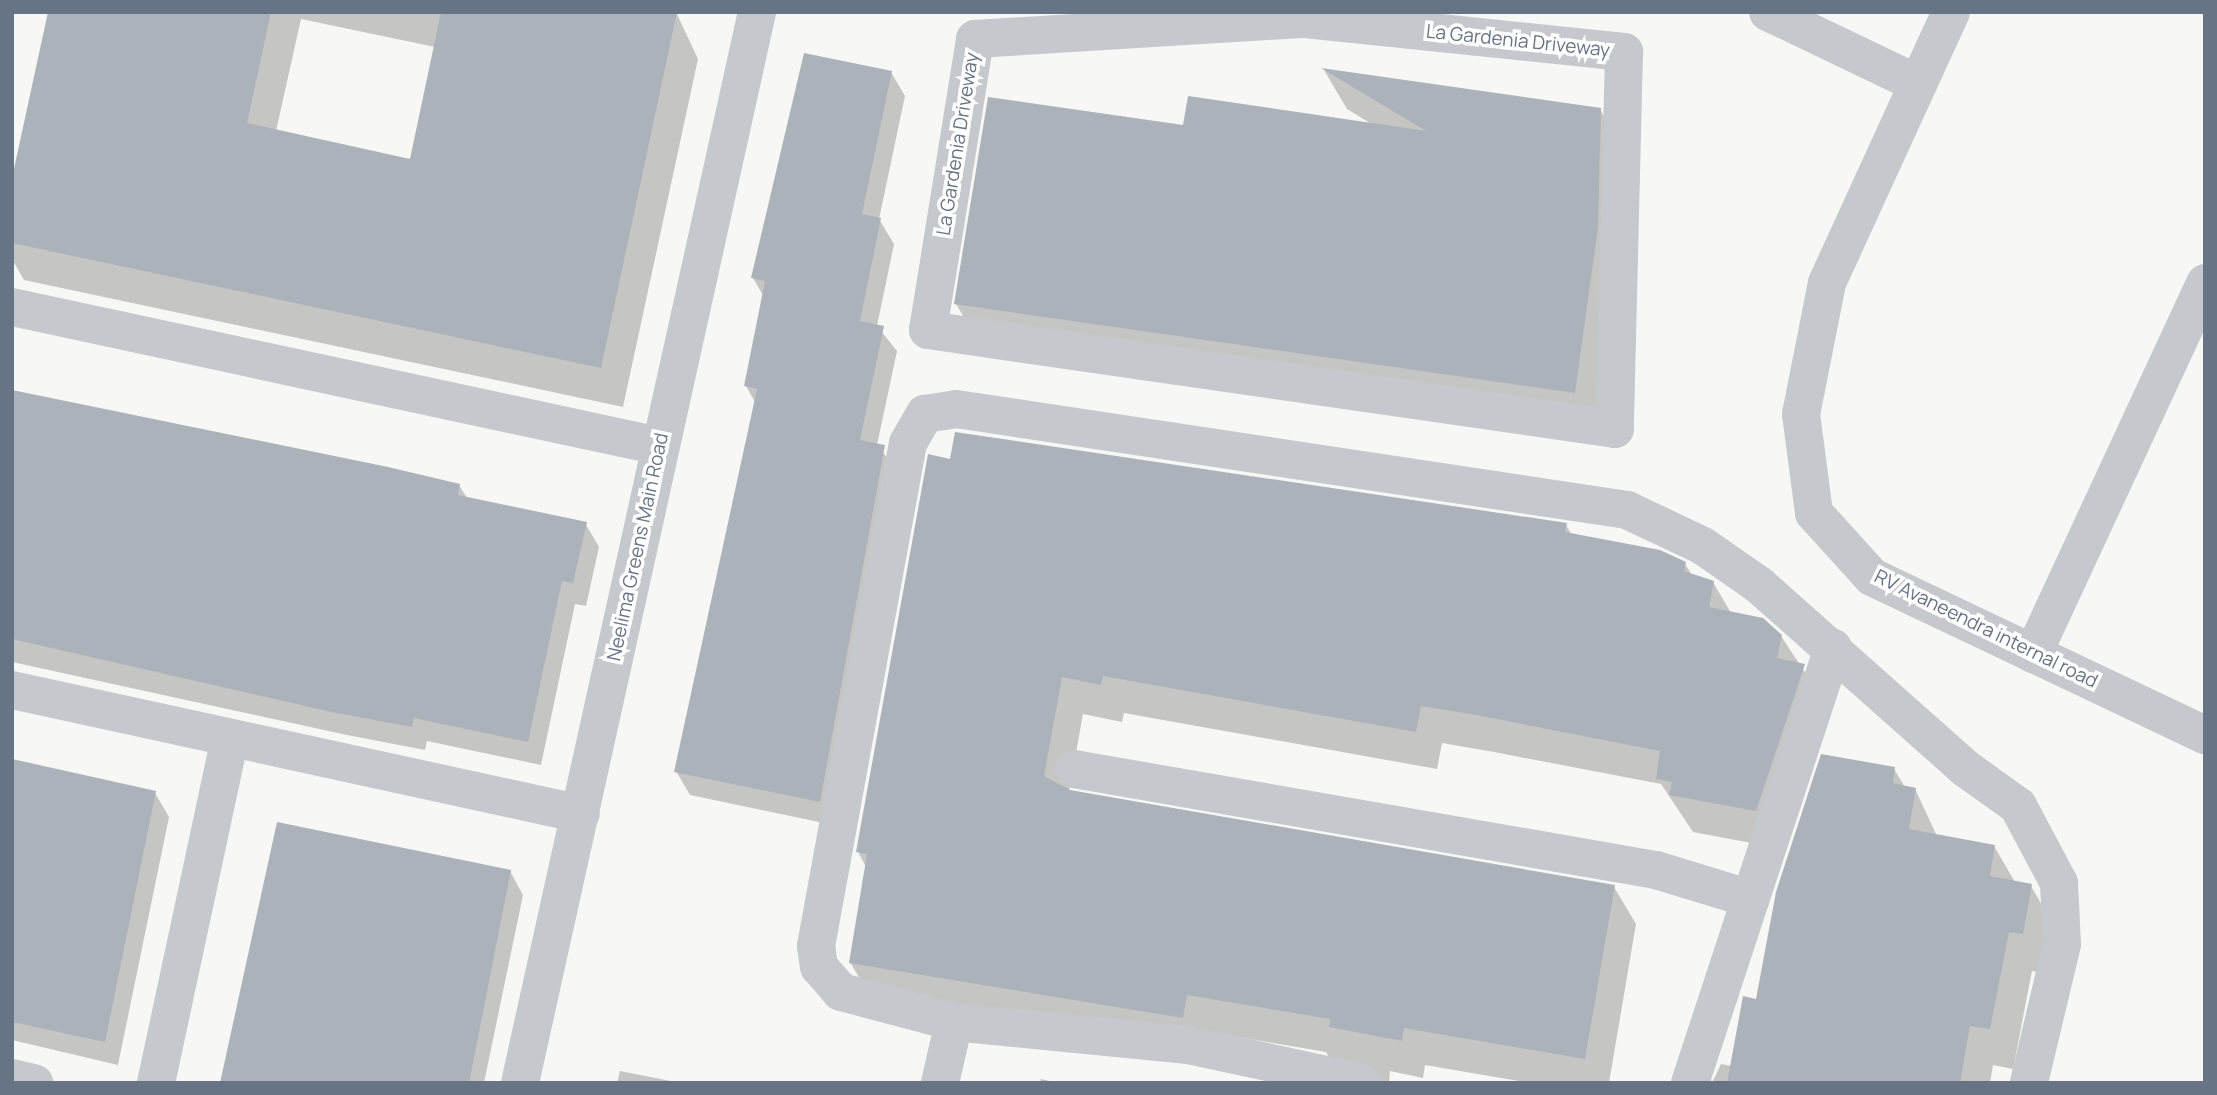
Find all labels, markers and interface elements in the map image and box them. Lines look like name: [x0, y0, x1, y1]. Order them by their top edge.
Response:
street label: La Gardenia Driveway: [1425, 20, 1611, 62]
street label: La Gardenia Driveway: [932, 51, 984, 237]
street label: Neelima Greens Main Road: [603, 431, 673, 663]
street label: RV Avaneendra internal road: [1871, 565, 2101, 693]

